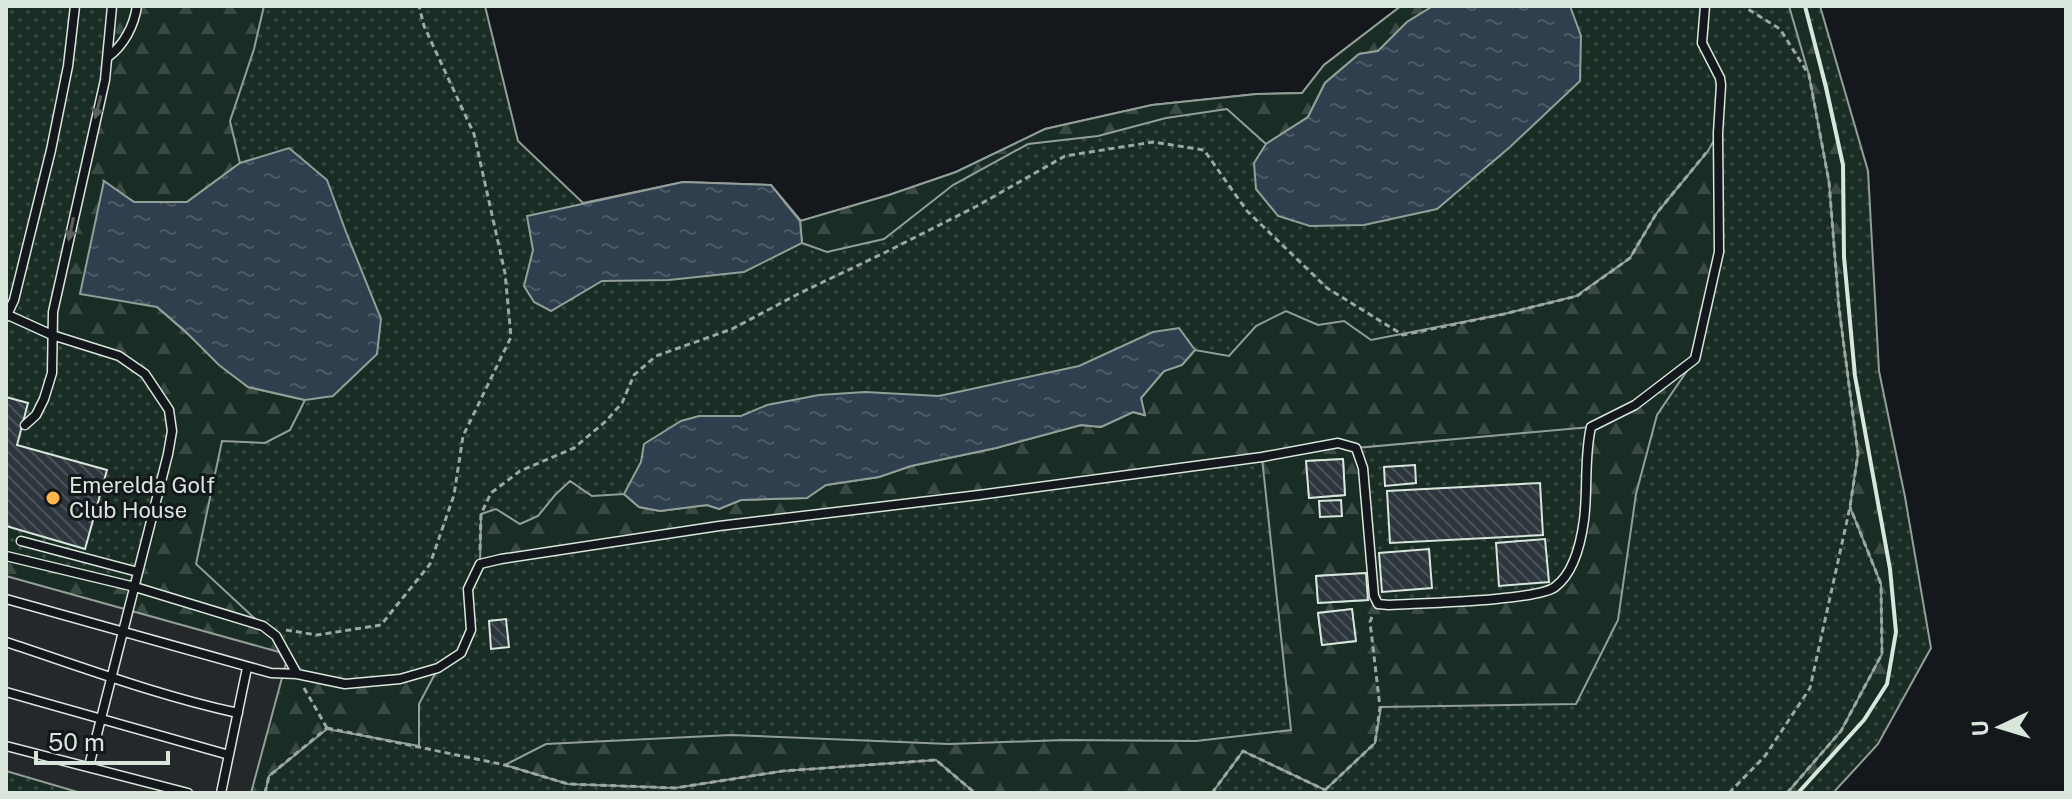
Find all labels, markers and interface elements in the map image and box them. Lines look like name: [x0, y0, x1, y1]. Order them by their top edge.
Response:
one-way arrow: [91, 95, 104, 120]
one-way arrow: [64, 216, 77, 241]
place label: Emerelda Golf Club House: [69, 472, 215, 523]
marker: Emerelda Golf Club House: [44, 489, 62, 507]
north arrow: [1960, 687, 2040, 767]
scale bar: [36, 715, 168, 765]
text: U: [1967, 720, 1994, 737]
text: 50 m: [48, 728, 105, 756]

